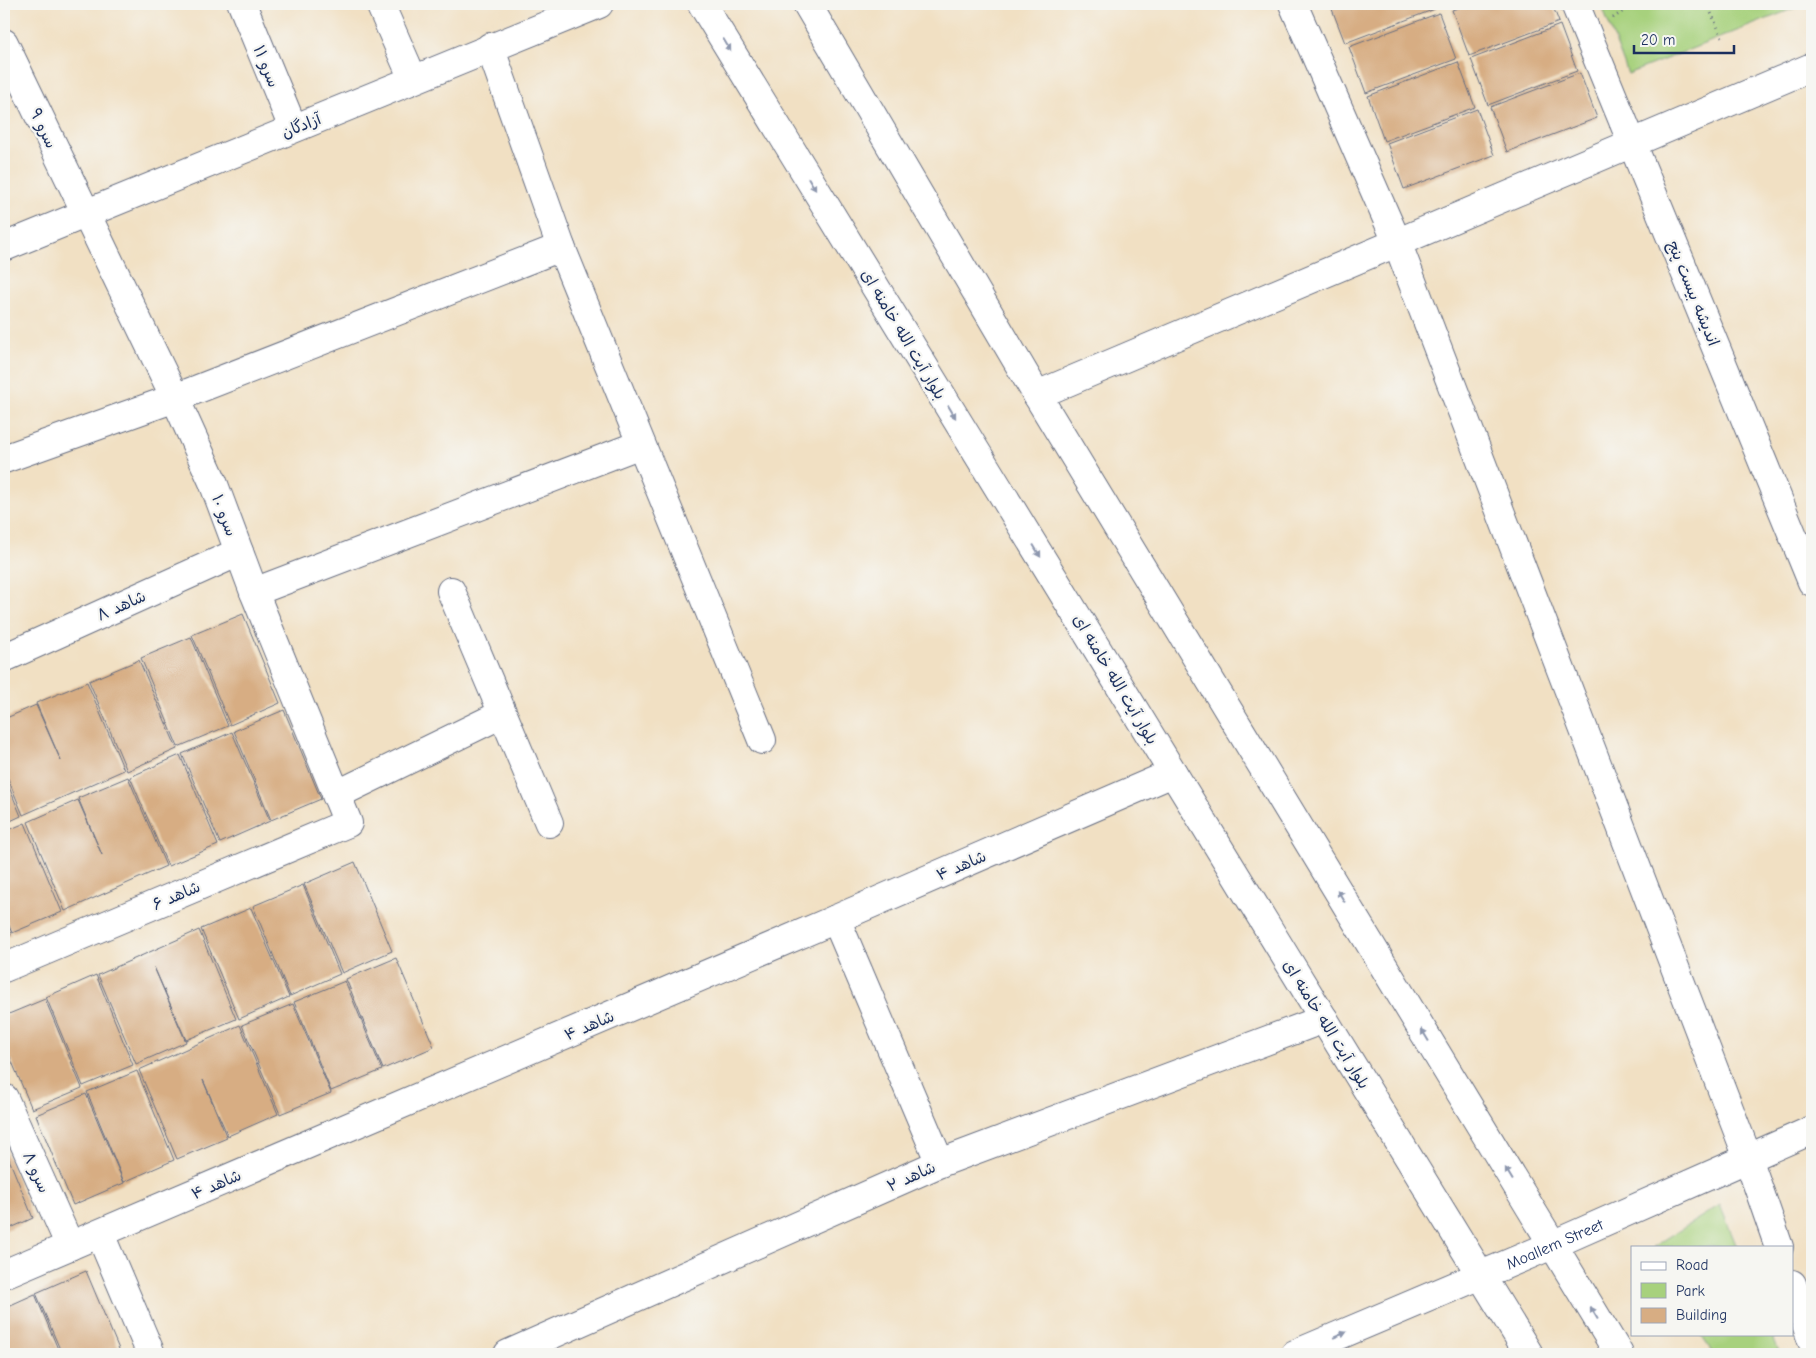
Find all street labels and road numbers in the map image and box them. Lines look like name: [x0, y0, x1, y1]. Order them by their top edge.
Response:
street label: سرو ۱۱: [249, 43, 283, 90]
street label: سرو ۹: [25, 106, 60, 152]
street label: آزادگان: [279, 109, 325, 142]
street label: اندیشه بیست پنج: [1663, 238, 1722, 349]
street label: بلوار آیت الله خامنه ای: [856, 266, 949, 403]
street label: سرو ۱۰: [207, 492, 240, 539]
street label: شاهد ۸: [94, 587, 149, 625]
street label: بلوار آیت الله خامنه ای: [1068, 611, 1161, 748]
street label: شاهد ۴: [934, 847, 989, 884]
street label: شاهد ۶: [150, 878, 203, 914]
street label: بلوار آیت الله خامنه ای: [1278, 957, 1373, 1093]
street label: شاهد ۴: [562, 1007, 617, 1044]
street label: سرو ۸: [18, 1149, 53, 1196]
street label: شاهد ۲: [884, 1158, 938, 1196]
street label: شاهد ۴: [189, 1166, 244, 1203]
street label: Moallem Street: [1504, 1215, 1607, 1273]

